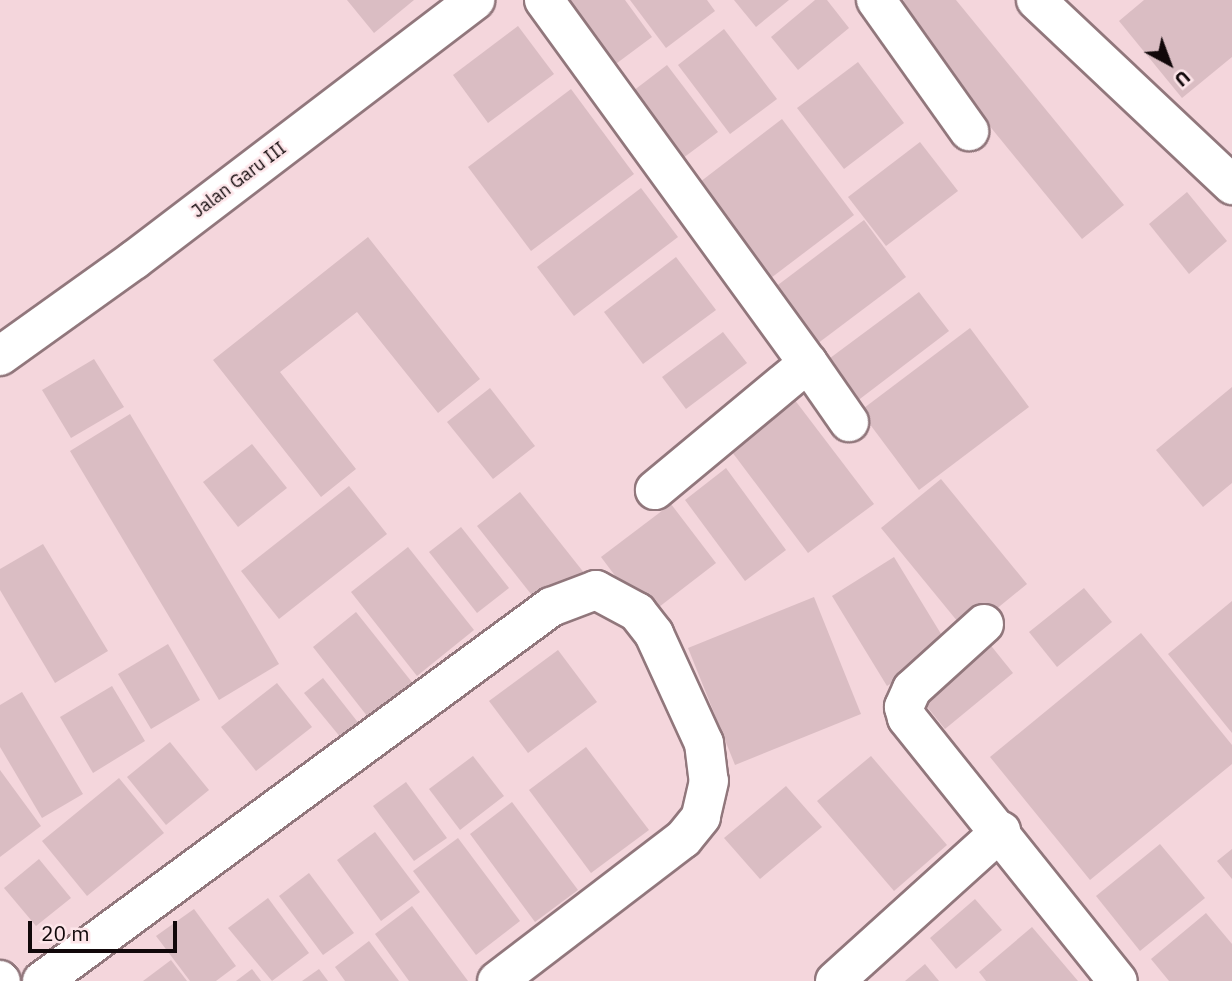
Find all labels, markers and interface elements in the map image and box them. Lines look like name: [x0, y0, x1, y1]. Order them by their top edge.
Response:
north arrow: [1134, 28, 1204, 98]
text: U: [1170, 65, 1196, 92]
street label: Jalan Garu III: [188, 138, 290, 222]
scale bar: [32, 908, 180, 952]
text: 20 m: [41, 919, 90, 947]

